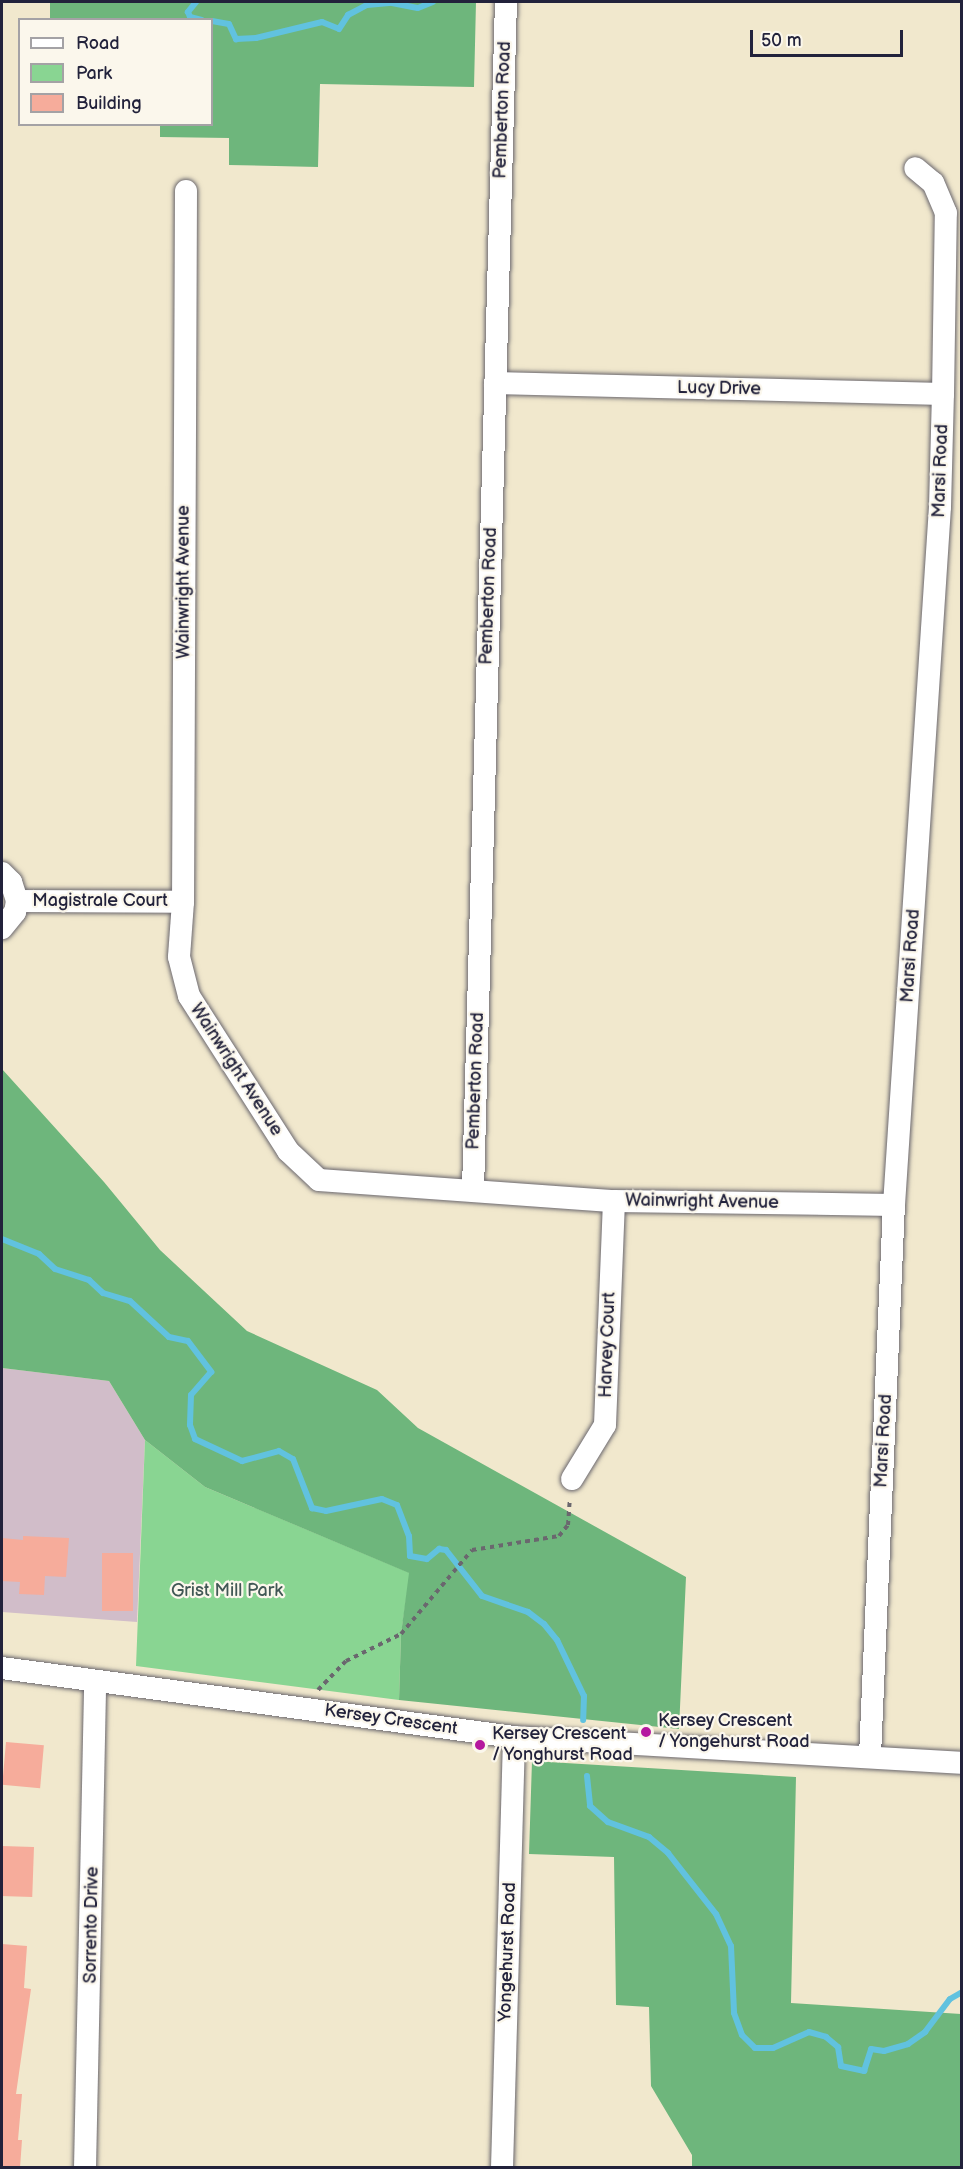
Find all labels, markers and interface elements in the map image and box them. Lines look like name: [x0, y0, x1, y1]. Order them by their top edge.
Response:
legend: [18, 18, 213, 126]
scale bar: [753, 18, 906, 56]
text: 50 m: [761, 30, 802, 51]
text: Road: [76, 33, 120, 54]
street label: Pemberton Road: [490, 41, 516, 179]
text: Park: [76, 63, 112, 84]
text: Building: [76, 93, 142, 114]
street label: Lucy Drive: [676, 377, 762, 401]
street label: Marsi Road: [929, 424, 953, 518]
street label: Wainwright Avenue: [173, 505, 195, 659]
street label: Pemberton Road: [476, 527, 502, 665]
street label: Magistrale Court: [32, 890, 168, 912]
street label: Marsi Road: [897, 908, 925, 1004]
street label: Wainwright Avenue: [185, 1000, 287, 1140]
street label: Pemberton Road: [463, 1012, 489, 1150]
street label: Wainwright Avenue: [625, 1190, 779, 1214]
street label: Harvey Court: [595, 1291, 621, 1399]
street label: Marsi Road: [871, 1394, 897, 1488]
park label: Grist Mill Park: [171, 1580, 283, 1602]
street label: Kersey Crescent: [322, 1700, 460, 1740]
place label: Kersey Crescent / Yongehurst Road: [658, 1711, 811, 1754]
place label: Kersey Crescent / Yonghurst Road: [492, 1724, 634, 1766]
marker: Kersey Crescent / Yongehurst Road: [639, 1725, 653, 1739]
marker: Kersey Crescent / Yonghurst Road: [473, 1738, 487, 1752]
street label: Sorrento Drive: [80, 1866, 104, 1984]
street label: Yongehurst Road: [495, 1882, 521, 2022]

